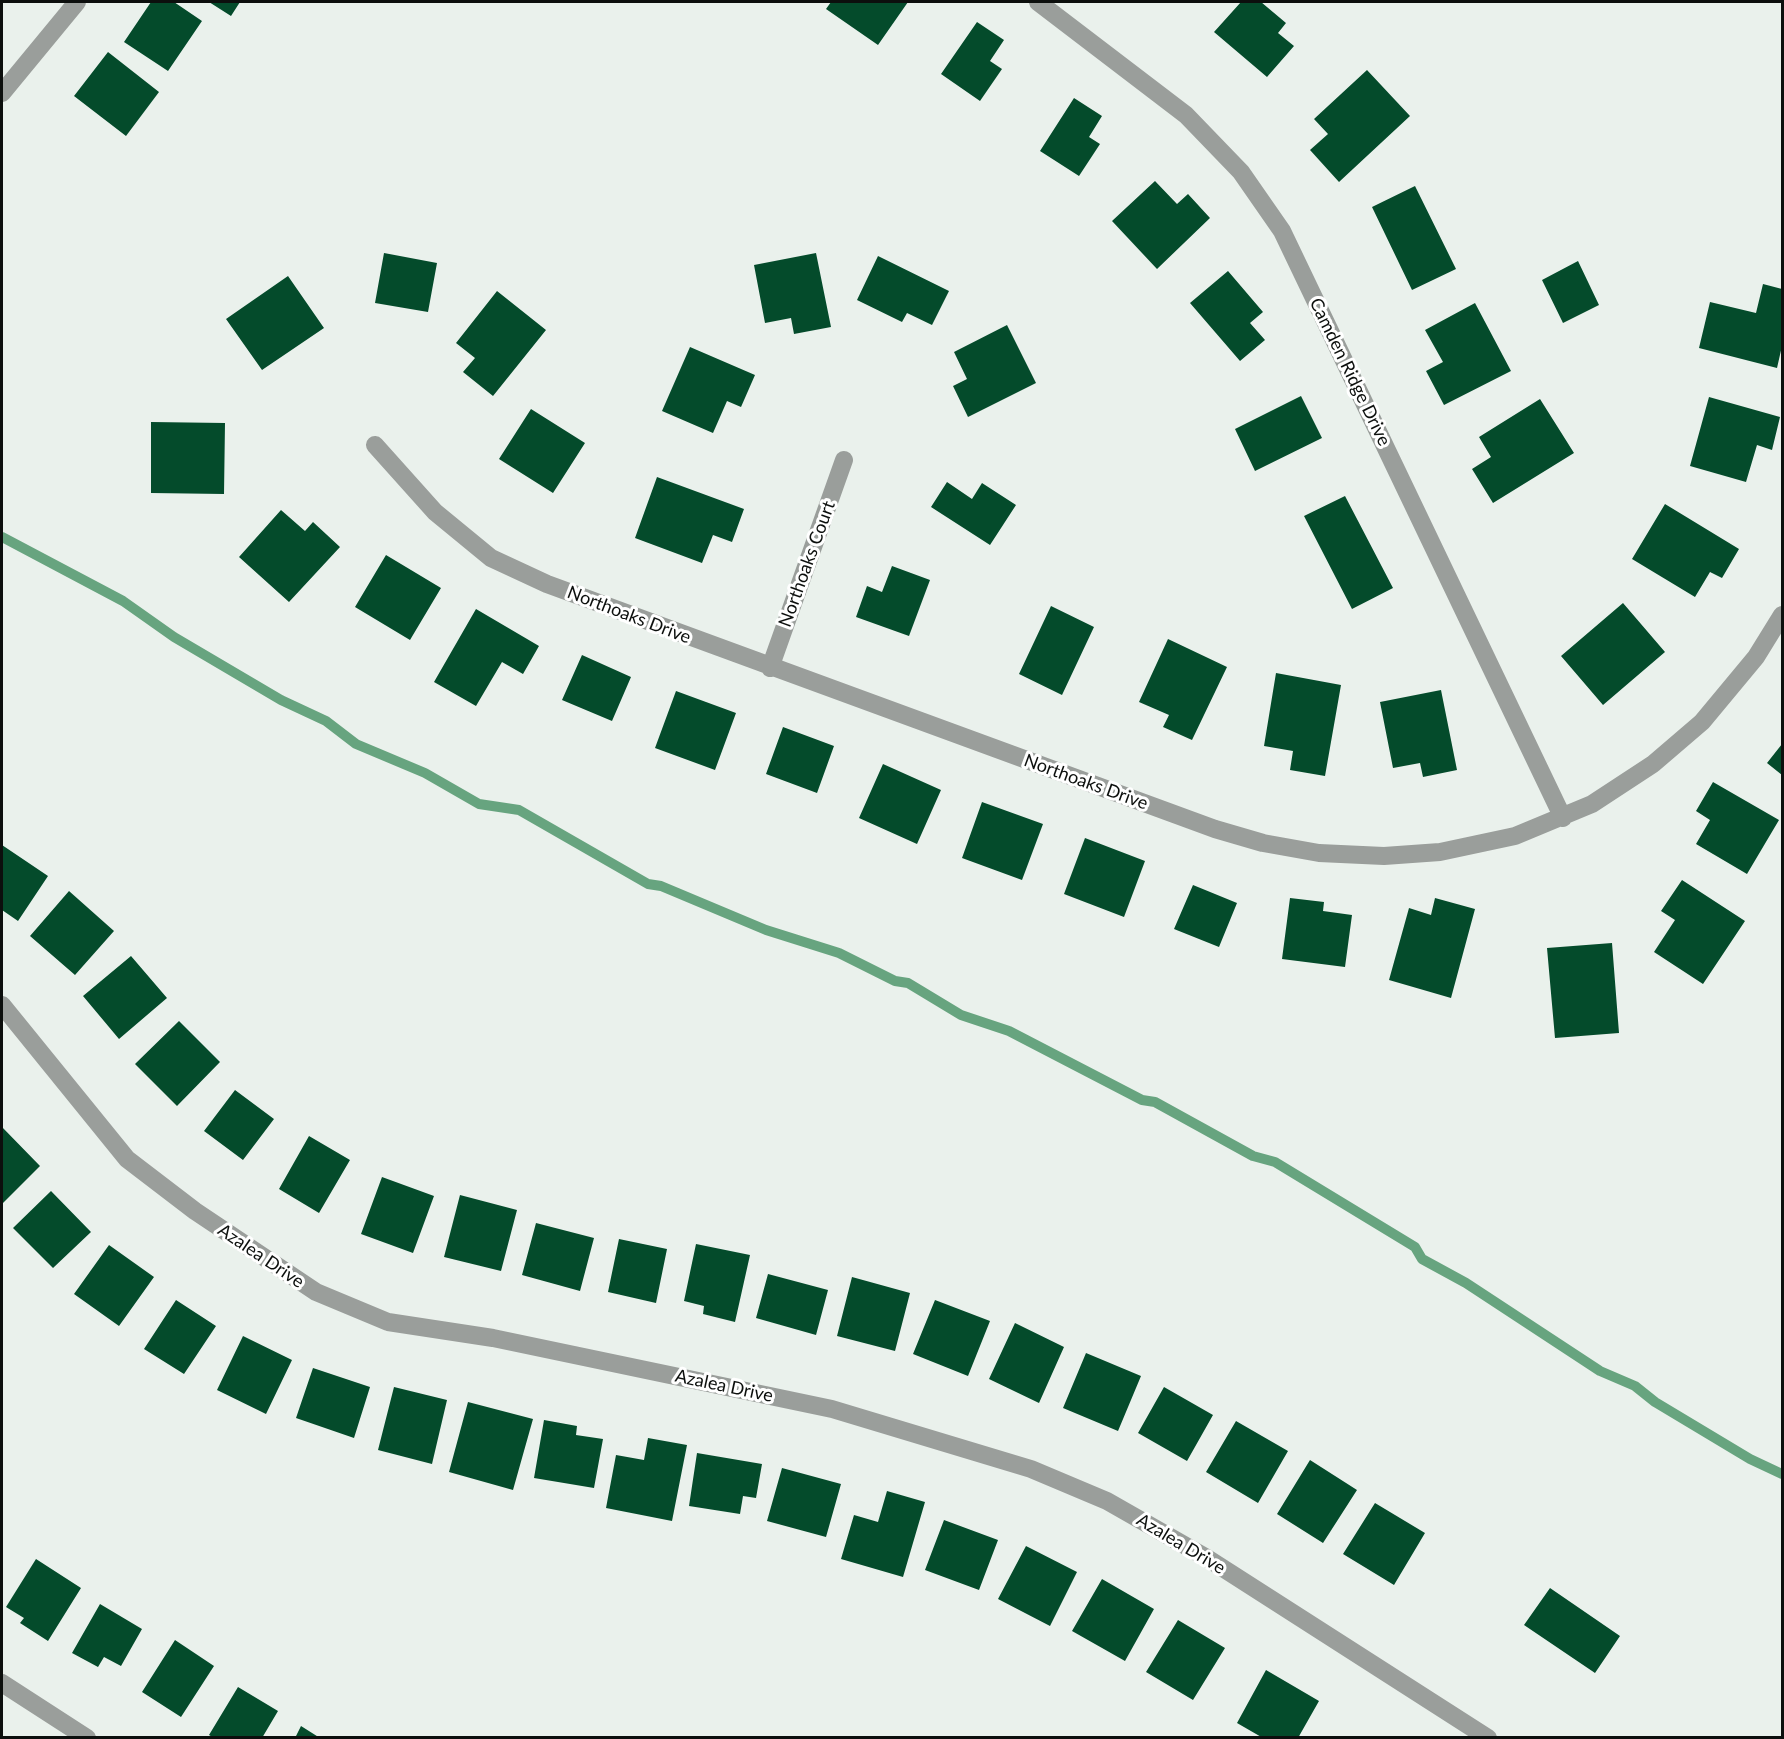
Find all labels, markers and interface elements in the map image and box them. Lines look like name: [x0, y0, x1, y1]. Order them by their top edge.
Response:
street label: Camden Ridge Drive: [1305, 295, 1395, 449]
street label: Northoaks Court: [774, 498, 840, 630]
street label: Northoaks Drive: [564, 582, 694, 648]
street label: Northoaks Drive: [1021, 750, 1151, 814]
street label: Azalea Drive: [214, 1219, 308, 1293]
street label: Azalea Drive: [673, 1365, 775, 1407]
street label: Azalea Drive: [1133, 1509, 1229, 1579]

